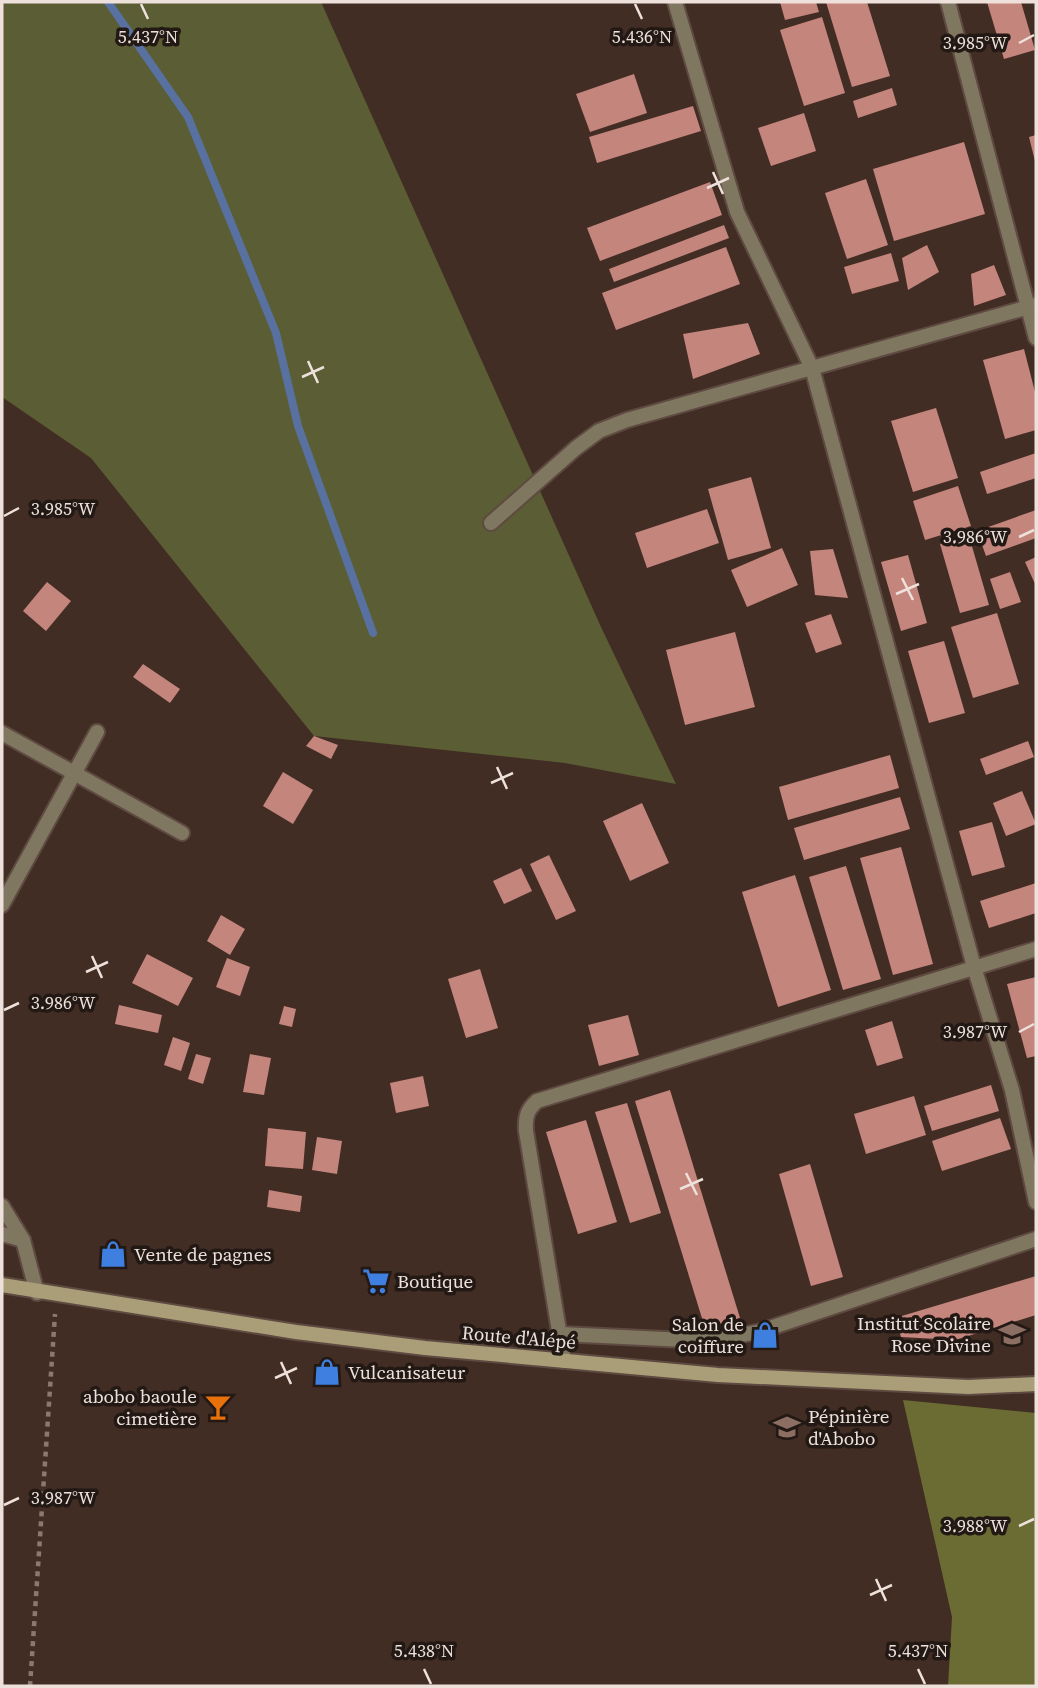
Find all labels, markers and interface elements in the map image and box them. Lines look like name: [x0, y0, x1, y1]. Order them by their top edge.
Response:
text: 5.437°N: [118, 24, 178, 49]
text: 5.436°N: [612, 24, 672, 49]
text: 3.985°W: [943, 30, 1008, 55]
text: 3.985°W: [31, 496, 96, 521]
text: 3.986°W: [943, 524, 1008, 549]
text: 3.986°W: [31, 990, 96, 1015]
text: 3.987°W: [943, 1019, 1008, 1044]
shop icon: Vente de pagnes: [98, 1239, 128, 1269]
place label: Vente de pagnes: [134, 1241, 272, 1267]
supermarket icon: Boutique: [361, 1266, 391, 1296]
place label: Boutique: [397, 1268, 473, 1294]
place label: Institut Scolaire Rose Divine: [857, 1310, 991, 1358]
place label: Salon de coiffure: [672, 1311, 744, 1359]
street label: Route d'Alépé: [461, 1319, 577, 1355]
school or university icon: Institut Scolaire Rose Divine: [997, 1319, 1027, 1349]
shop icon: Salon de coiffure: [750, 1320, 780, 1350]
shop icon: Vulcanisateur: [312, 1357, 342, 1387]
place label: Vulcanisateur: [348, 1359, 465, 1385]
place label: abobo baoule cimetière: [83, 1383, 197, 1431]
bar icon: abobo baoule cimetière: [203, 1392, 233, 1422]
place label: Pépinière d'Abobo: [808, 1403, 889, 1451]
school or university icon: Pépinière d'Abobo: [772, 1412, 802, 1442]
text: 3.987°W: [31, 1485, 96, 1510]
text: 3.988°W: [943, 1513, 1008, 1538]
text: 5.438°N: [394, 1638, 454, 1663]
text: 5.437°N: [888, 1638, 948, 1663]

